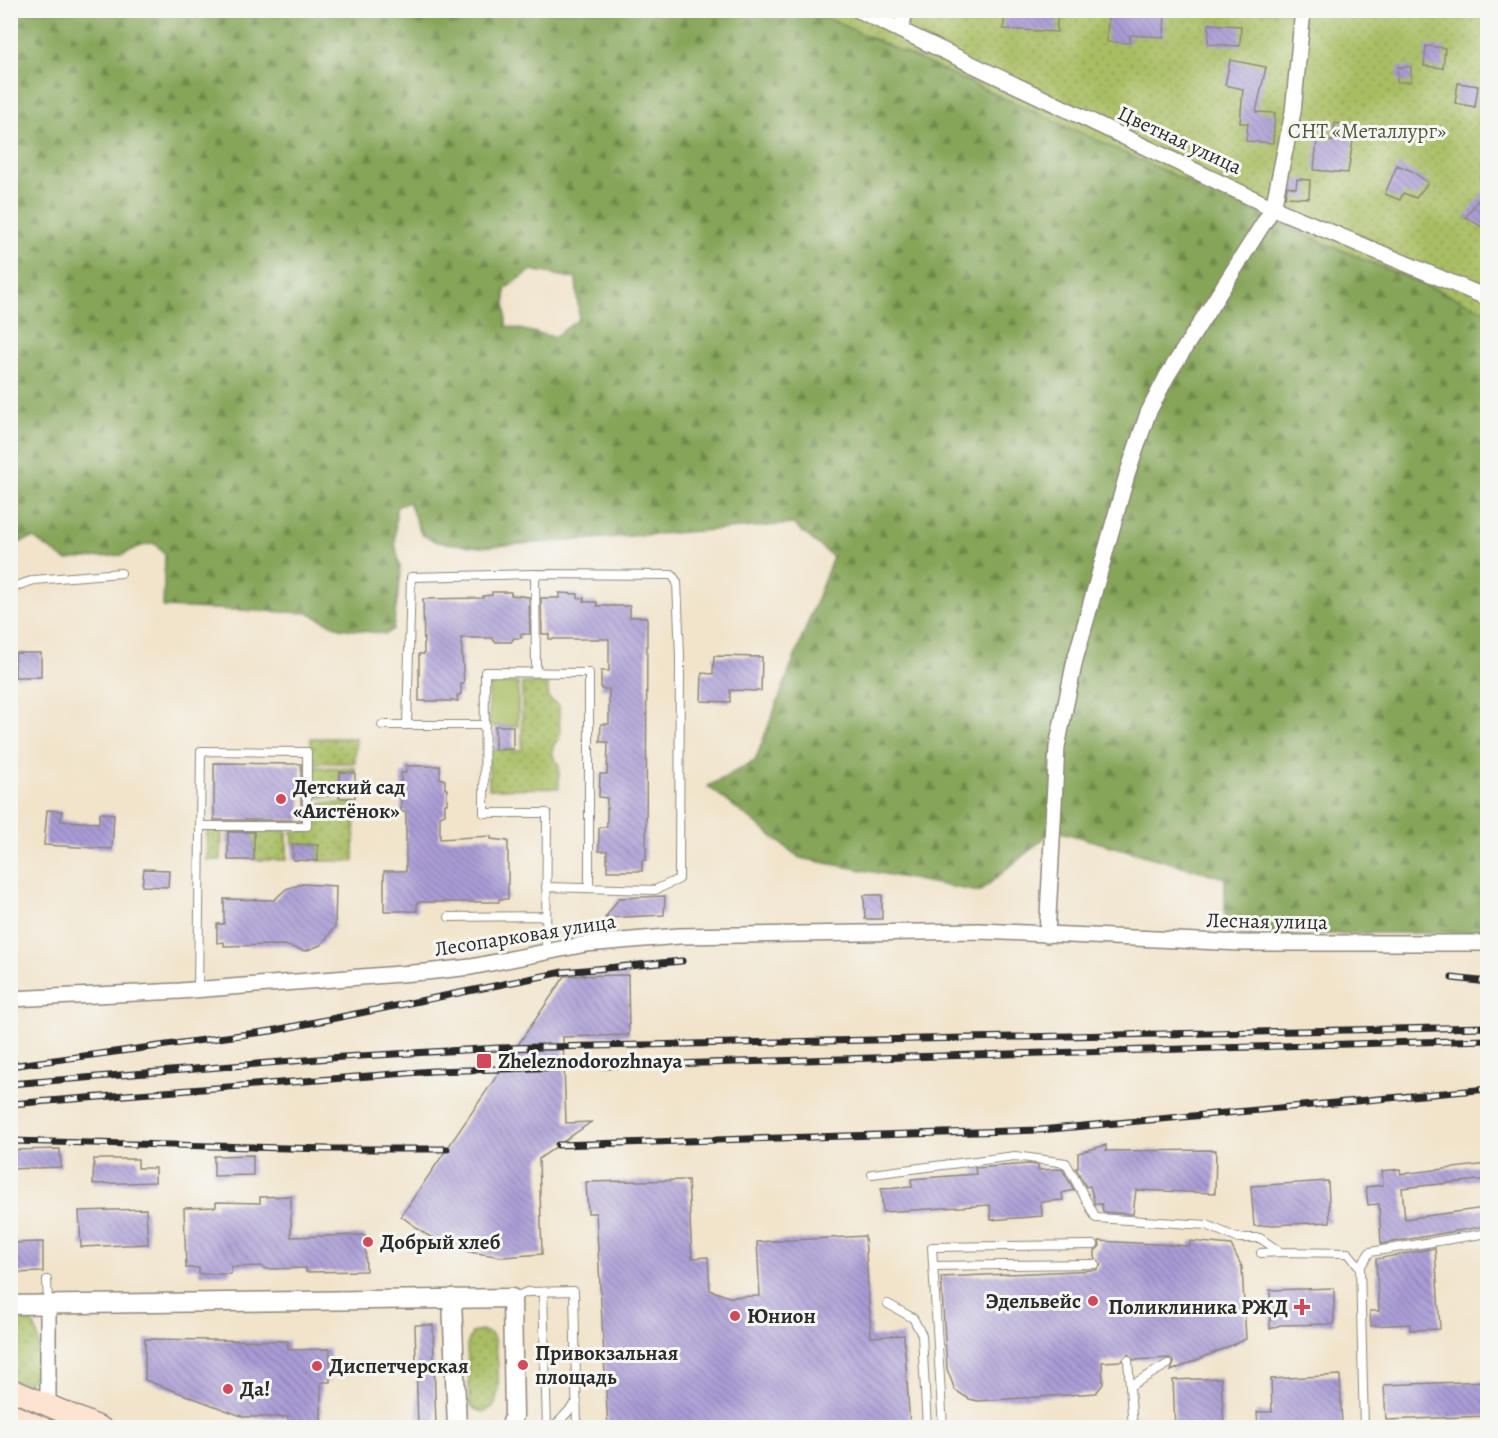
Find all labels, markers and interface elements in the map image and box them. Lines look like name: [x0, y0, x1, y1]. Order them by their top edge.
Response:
street label: Цветная улица: [1114, 99, 1247, 181]
park label: СНТ «Металлург»: [1288, 117, 1446, 145]
place label: Детский сад «Аистёнок»: [293, 773, 405, 825]
marker: Детский сад «Аистёнок»: [274, 792, 288, 806]
street label: Лесная улица: [1206, 906, 1328, 936]
street label: Лесопарковая улица: [432, 907, 618, 963]
place label: Zheleznodorozhnаyа: [498, 1047, 683, 1075]
marker: Zheleznodorozhnаyа: [475, 1052, 493, 1070]
place label: Добрый хлеб: [380, 1228, 501, 1256]
marker: Добрый хлеб: [361, 1235, 375, 1249]
place label: Эдельвейс: [986, 1287, 1081, 1315]
place label: Поликлиника РЖД: [1108, 1293, 1288, 1321]
marker: Эдельвейс: [1086, 1294, 1100, 1308]
marker: Поликлиника РЖД: [1293, 1298, 1311, 1316]
place label: Юнион: [747, 1302, 816, 1330]
marker: Юнион: [728, 1309, 742, 1323]
place label: Привокзальная площадь: [535, 1339, 678, 1391]
place label: Диспетчерская: [329, 1352, 469, 1380]
marker: Привокзальная площадь: [516, 1358, 530, 1372]
marker: Диспетчерская: [310, 1359, 324, 1373]
place label: Да!: [240, 1375, 270, 1403]
marker: Да!: [221, 1382, 235, 1396]

